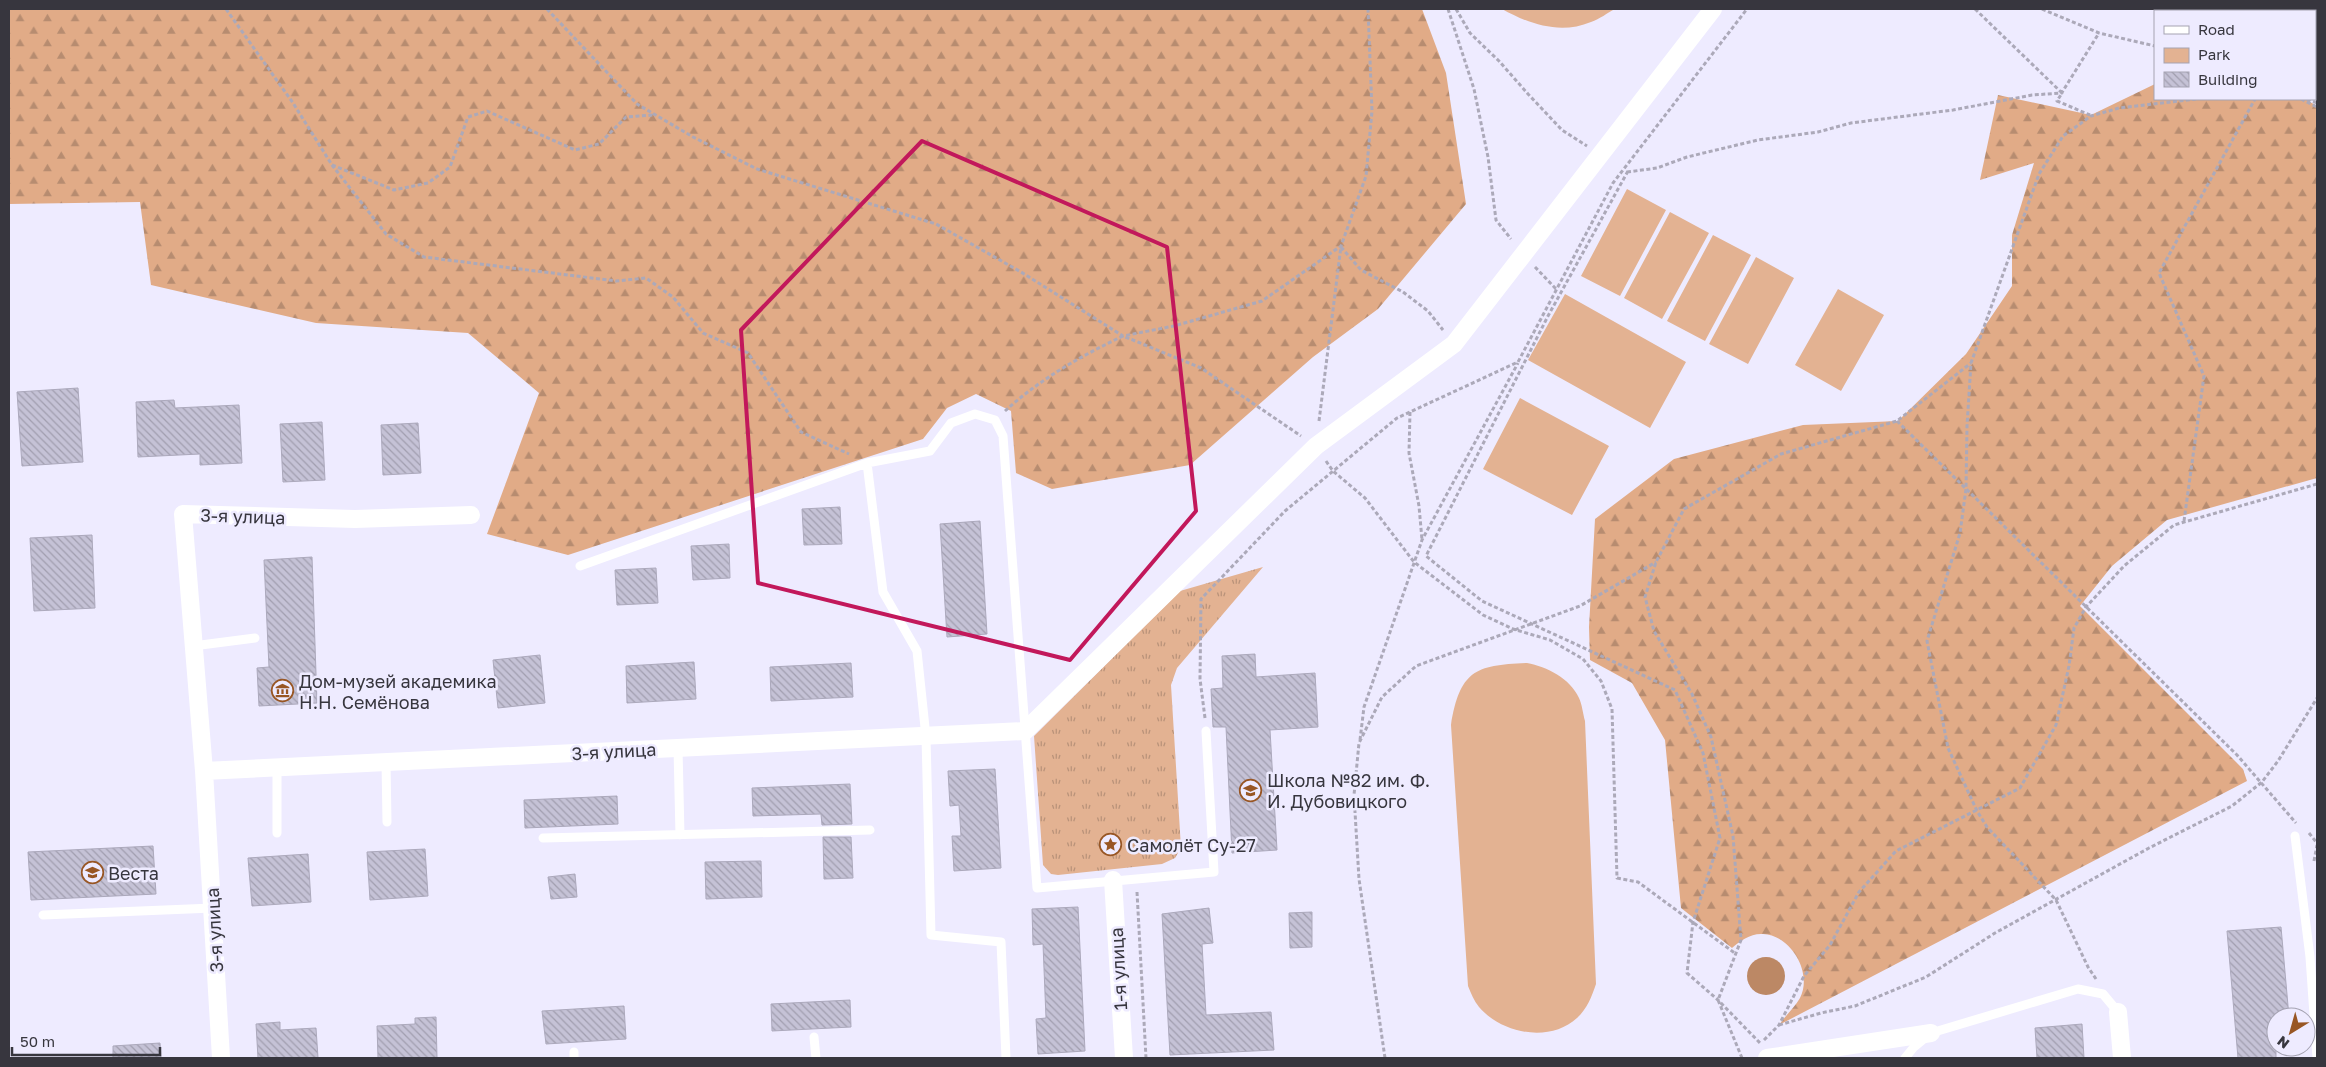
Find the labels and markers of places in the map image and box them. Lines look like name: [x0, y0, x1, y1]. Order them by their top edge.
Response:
place label: Дом-музей академика Н.Н. Семёнова: [299, 670, 497, 713]
museum icon: Дом-музей академика Н.Н. Семёнова: [271, 679, 295, 703]
place label: Школа №82 им. Ф. И. Дубовицкого: [1267, 769, 1430, 812]
school or university icon: Школа №82 им. Ф. И. Дубовицкого: [1239, 778, 1263, 802]
place icon: Самолёт Су-27: [1099, 833, 1123, 857]
place label: Самолёт Су-27: [1127, 834, 1256, 856]
school or university icon: Веста: [80, 861, 104, 885]
place label: Веста: [108, 862, 159, 884]

